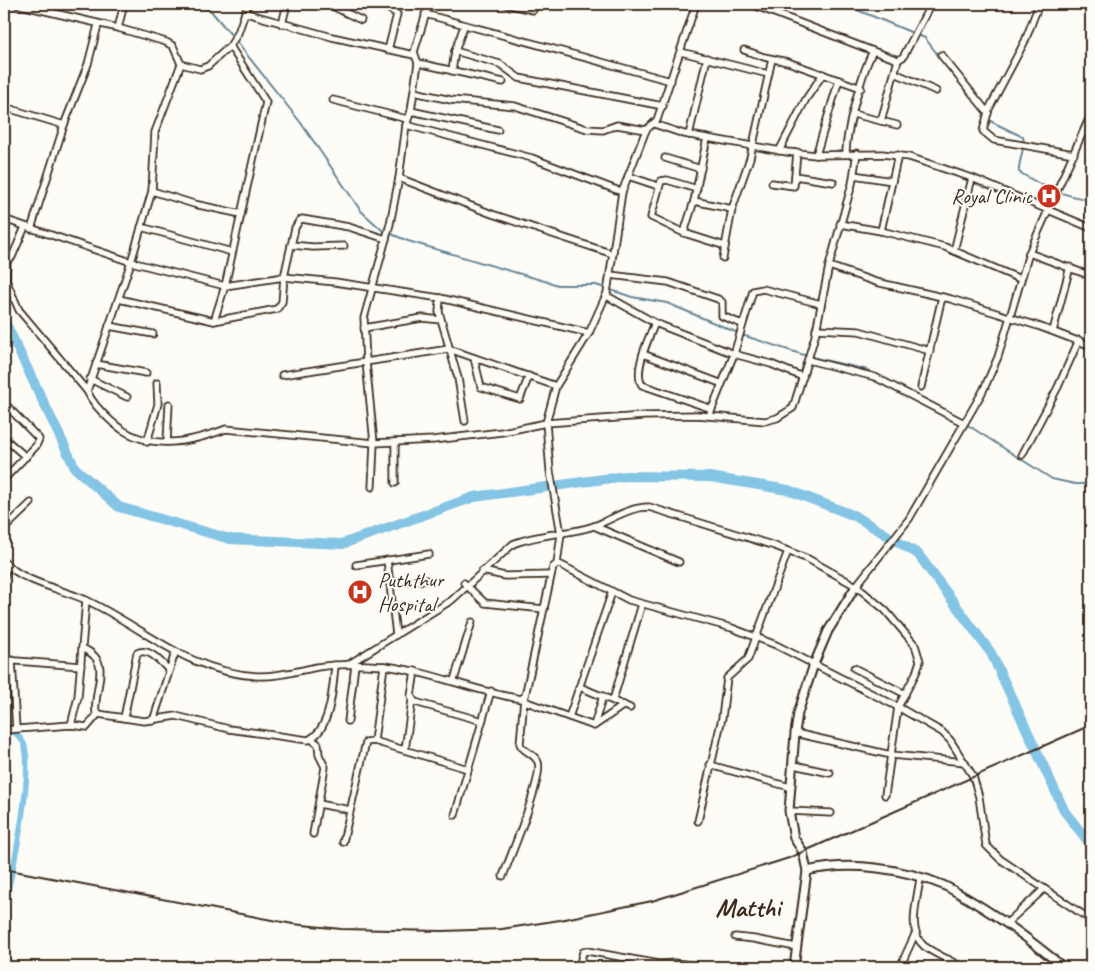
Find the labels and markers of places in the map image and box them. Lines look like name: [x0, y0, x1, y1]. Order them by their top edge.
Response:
place label: Royal Clinic: [951, 183, 1034, 209]
hospital icon: Royal Clinic: [1036, 183, 1062, 209]
place label: Puththur Hospital: [378, 567, 445, 617]
hospital icon: Puththur Hospital: [347, 579, 373, 605]

